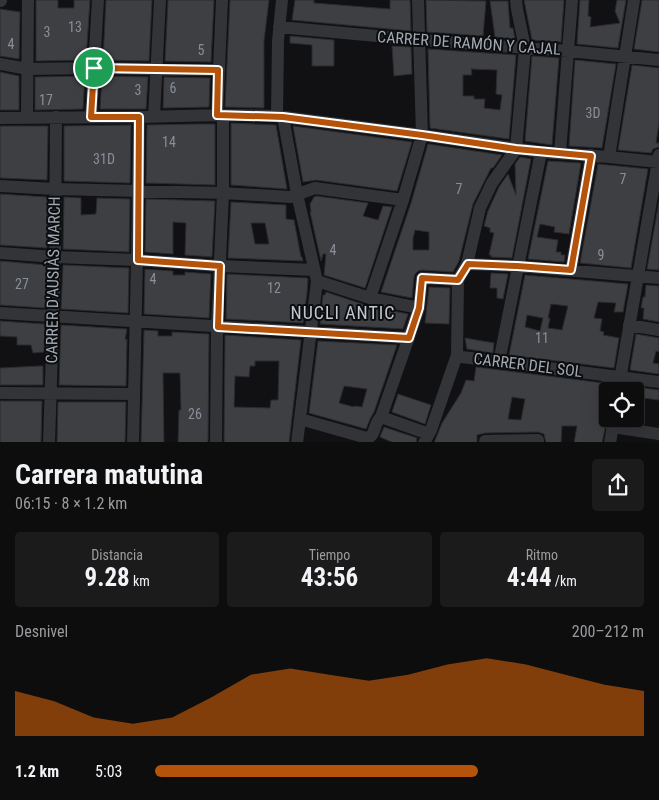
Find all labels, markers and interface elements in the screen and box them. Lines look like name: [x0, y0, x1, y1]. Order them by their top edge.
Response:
house number: 13: [68, 19, 82, 35]
house number: 3: [44, 24, 50, 40]
street label: CARRER DE RAMÓN Y CAJAL: [377, 26, 562, 59]
house number: 4: [8, 36, 15, 52]
house number: 5: [198, 42, 205, 58]
pin: [73, 47, 115, 89]
icon: arrive: [80, 54, 108, 82]
house number: 6: [170, 80, 177, 96]
house number: 3: [135, 82, 141, 98]
house number: 17: [39, 92, 53, 108]
house number: 3D: [586, 105, 600, 121]
house number: 14: [162, 134, 176, 150]
house number: 31D: [93, 151, 115, 167]
house number: 7: [620, 171, 627, 187]
house number: 7: [456, 181, 463, 197]
street label: CARRER D'AUSIÀS MARCH: [42, 196, 64, 364]
house number: 4: [330, 242, 337, 258]
house number: 9: [598, 247, 604, 263]
house number: 4: [150, 271, 157, 287]
house number: 27: [15, 276, 29, 292]
house number: 12: [267, 280, 281, 296]
district label: NUCLI ANTIC: [290, 302, 396, 323]
house number: 11: [535, 330, 549, 346]
street label: CARRER DEL SOL: [473, 349, 584, 381]
map controls: [599, 382, 644, 427]
button: locate: [599, 382, 644, 427]
house number: 26: [188, 406, 202, 422]
text: Carrera matutina: [15, 458, 203, 491]
button: share: [592, 459, 644, 511]
text: 06:15 · 8 × 1.2 km: [15, 494, 127, 513]
text: Distancia: [91, 547, 143, 563]
text: Tiempo: [309, 547, 350, 563]
text: Ritmo: [526, 547, 558, 563]
text: 9.28: [85, 563, 130, 592]
text: 43:56: [301, 563, 358, 592]
text: 4:44: [507, 563, 552, 592]
text: km: [130, 573, 150, 589]
text: /km: [552, 573, 577, 589]
text: Desnivel: [15, 622, 68, 641]
text: 200–212 m: [572, 622, 644, 641]
text: 1.2 km: [15, 762, 59, 781]
text: 5:03: [95, 762, 122, 781]

